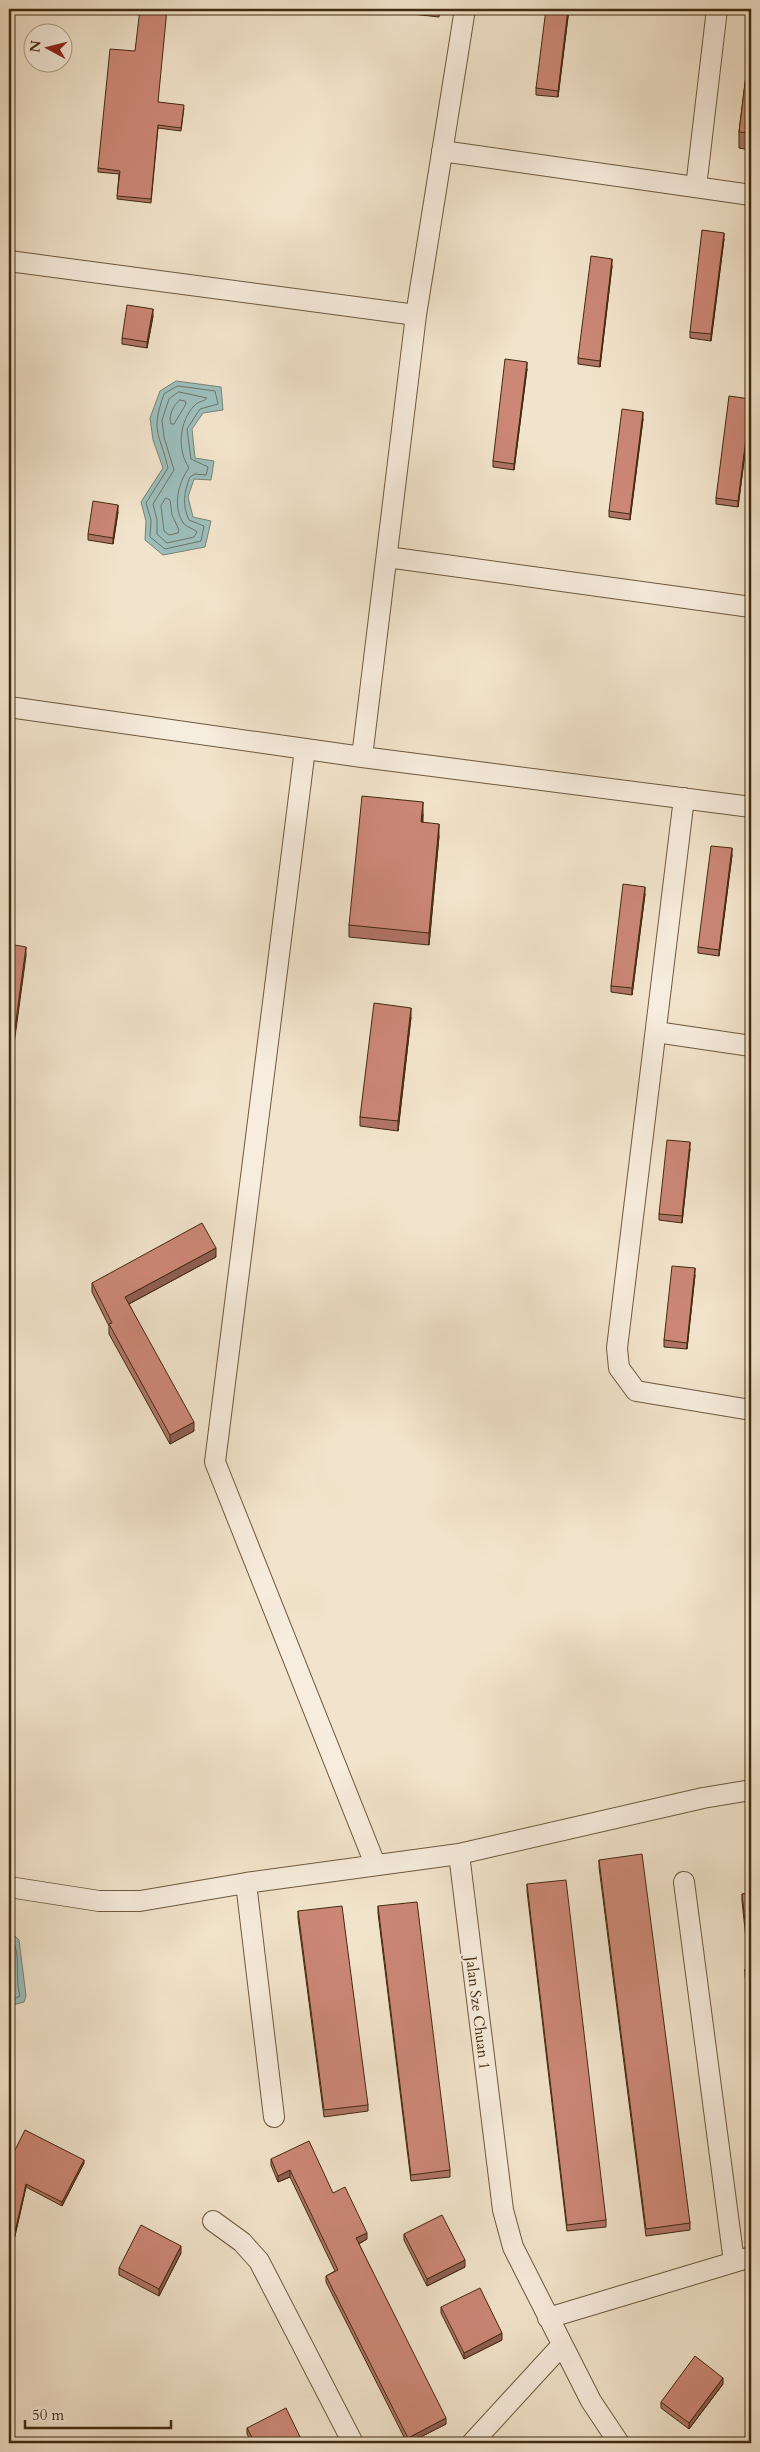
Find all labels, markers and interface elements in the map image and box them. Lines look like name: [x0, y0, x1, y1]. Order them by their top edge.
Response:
north arrow: [22, 22, 72, 72]
text: N: [25, 39, 46, 54]
street label: Jalan Sze Chuan 1: [461, 1953, 495, 2071]
scale bar: [25, 2397, 171, 2429]
text: 50 m: [32, 2405, 64, 2425]

